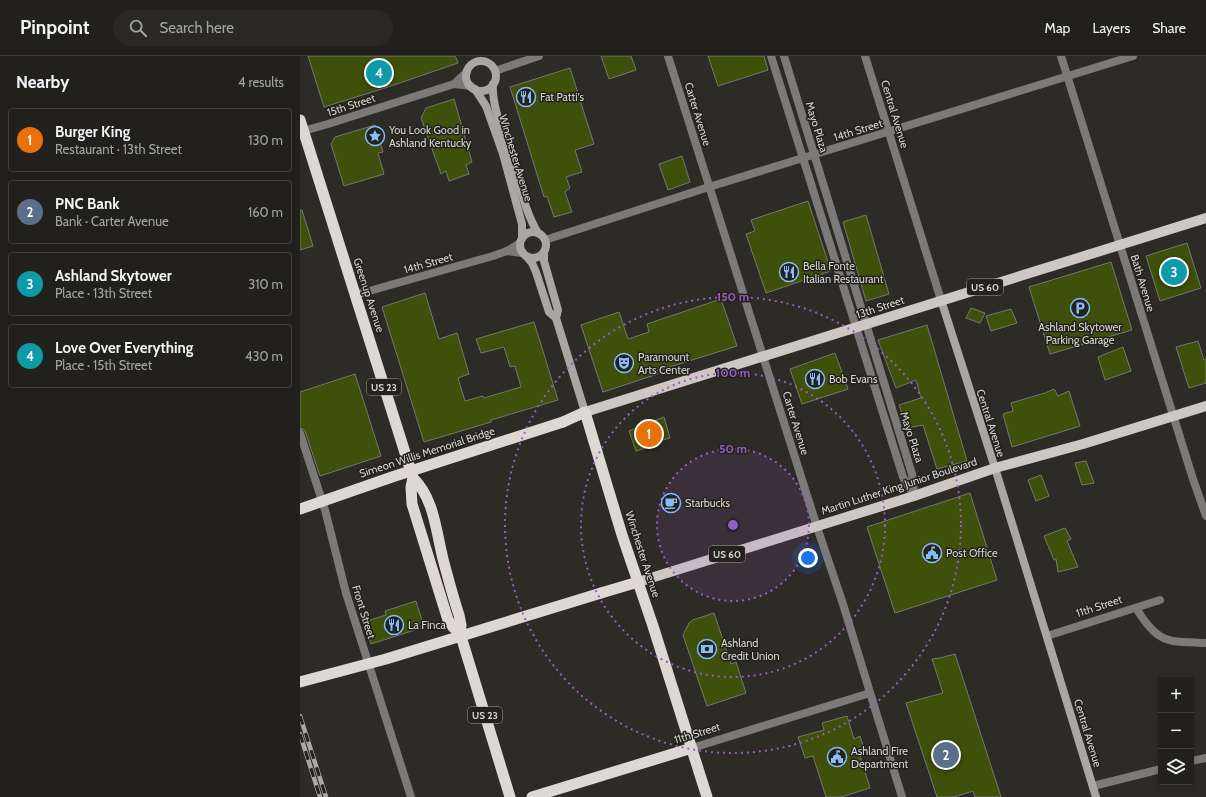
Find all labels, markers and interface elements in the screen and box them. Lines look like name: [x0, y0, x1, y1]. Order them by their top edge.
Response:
search box: [113, 10, 393, 46]
text: Pinpoint: [20, 16, 89, 39]
icon: search: [127, 17, 149, 39]
text: Search here: [159, 19, 234, 37]
text: Map: [1045, 19, 1070, 37]
text: Layers: [1092, 19, 1130, 37]
text: Share: [1152, 19, 1186, 37]
pin: 4: [366, 58, 392, 88]
text: Nearby: [16, 72, 69, 92]
text: 4 results: [238, 74, 284, 90]
street label: Central Avenue: [878, 78, 912, 150]
street label: Carter Avenue: [682, 81, 714, 148]
restaurant icon: Fat Patti's: [515, 86, 537, 108]
place label: Fat Patti's: [540, 90, 585, 104]
street label: 15th Street: [325, 91, 377, 119]
street label: Mayo Plaza: [803, 100, 832, 155]
street label: Winchester Avenue: [496, 113, 536, 203]
street label: 14th Street: [832, 116, 884, 144]
text: Burger King: [55, 123, 130, 141]
place label: You Look Good in Ashland Kentucky: [388, 123, 472, 150]
place icon: You Look Good in Ashland Kentucky: [364, 125, 386, 147]
text: 1: [28, 132, 32, 148]
text: 130 m: [248, 132, 283, 148]
text: Restaurant · 13th Street: [55, 141, 182, 157]
text: PNC Bank: [55, 195, 119, 213]
text: 2: [27, 204, 33, 220]
text: 160 m: [248, 204, 283, 220]
text: Bank · Carter Avenue: [55, 213, 169, 229]
street label: 14th Street: [402, 249, 454, 277]
street label: Bath Avenue: [1128, 253, 1158, 313]
street label: Greenup Avenue: [350, 256, 388, 334]
pin: 3: [1161, 257, 1187, 287]
place label: Bella Fonte Italian Restaurant: [803, 259, 884, 286]
restaurant icon: Bella Fonte Italian Restaurant: [778, 261, 800, 283]
text: Ashland Skytower: [55, 267, 172, 285]
text: 3: [26, 276, 34, 292]
text: 310 m: [248, 276, 283, 292]
road number: US 60: [967, 279, 1003, 295]
text: Place · 13th Street: [55, 285, 152, 301]
text: 150 m: [717, 289, 749, 304]
street label: 13th Street: [854, 293, 906, 321]
parking icon: Ashland Skytower Parking Garage: [1069, 297, 1091, 319]
place label: Ashland Skytower Parking Garage: [1038, 320, 1122, 347]
text: Love Over Everything: [55, 339, 193, 357]
text: 4: [26, 348, 34, 364]
text: 430 m: [245, 348, 283, 364]
place label: Paramount Arts Center: [638, 350, 691, 377]
theatre icon: Paramount Arts Center: [613, 352, 635, 374]
text: Place · 15th Street: [55, 357, 152, 373]
text: 100 m: [716, 365, 750, 380]
restaurant icon: Bob Evans: [804, 368, 826, 390]
place label: Bob Evans: [829, 372, 878, 386]
road number: US 23: [367, 379, 401, 395]
street label: Central Avenue: [973, 387, 1009, 459]
street label: Carter Avenue: [780, 390, 812, 457]
street label: Mayo Plaza: [897, 410, 927, 465]
pin: 1: [636, 419, 662, 449]
street label: Simeon Willis Memorial Bridge: [357, 423, 497, 481]
text: 50 m: [719, 441, 747, 456]
street label: Martin Luther King Junior Boulevard: [819, 454, 979, 518]
cafe icon: Starbucks: [660, 492, 682, 514]
place label: Starbucks: [685, 496, 731, 510]
street label: Winchester Avenue: [622, 509, 664, 599]
centre of rings: [726, 518, 740, 532]
public building icon: Post Office: [921, 542, 943, 564]
road number: US 60: [709, 546, 745, 562]
place label: Post Office: [946, 546, 998, 560]
your location: [798, 548, 818, 568]
street label: Front Street: [349, 584, 379, 641]
street label: 11th Street: [1074, 592, 1124, 620]
restaurant icon: La Finca: [383, 614, 405, 636]
place label: La Finca: [408, 618, 446, 632]
place label: Ashland Credit Union: [721, 636, 780, 663]
bank icon: Ashland Credit Union: [696, 638, 718, 660]
map controls: [1158, 677, 1194, 785]
button: +: [1158, 677, 1194, 713]
street label: Central Avenue: [1071, 697, 1105, 769]
road number: US 23: [468, 707, 502, 723]
button: −: [1158, 713, 1194, 749]
street label: 11th Street: [672, 719, 722, 747]
pin: 2: [933, 740, 959, 770]
place label: Ashland Fire Department: [851, 744, 908, 771]
public building icon: Ashland Fire Department: [826, 746, 848, 768]
button: layers: [1158, 749, 1194, 785]

